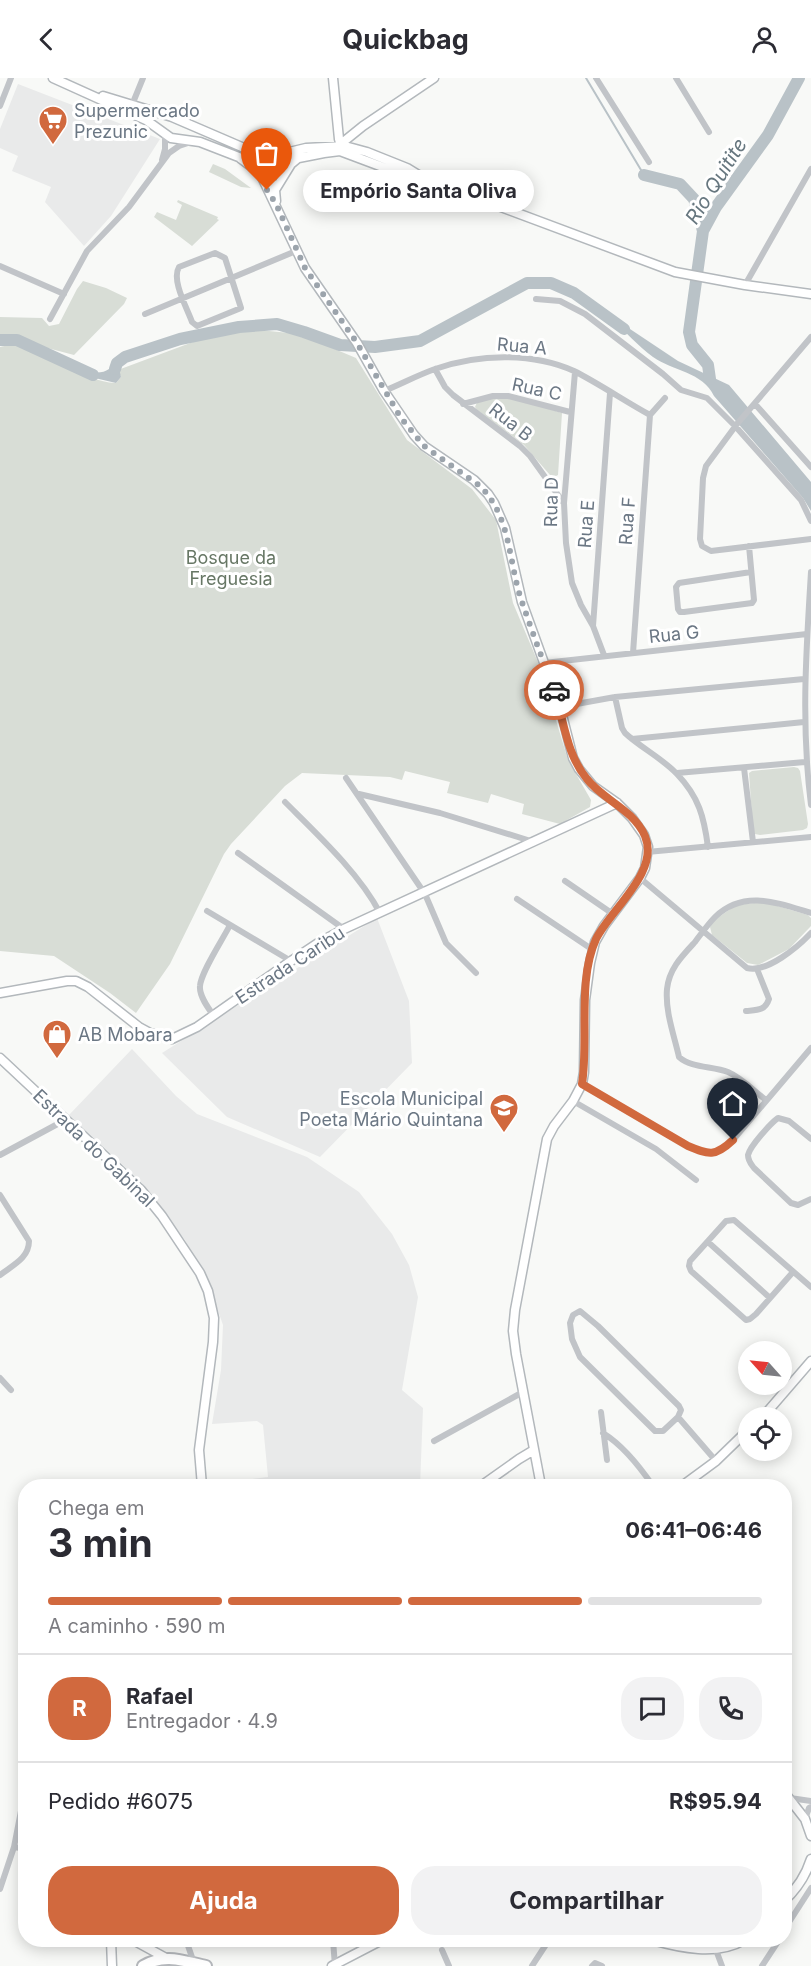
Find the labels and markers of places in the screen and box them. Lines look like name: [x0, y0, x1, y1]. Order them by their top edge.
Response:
place label: Supermercado Prezunic: [74, 100, 200, 142]
supermarket icon: Supermercado Prezunic: [37, 104, 69, 146]
pin: [241, 128, 292, 190]
callout: Empório Santa Oliva: [303, 169, 534, 211]
shop icon: AB Mobara: [41, 1018, 73, 1060]
place label: AB Mobara: [78, 1024, 173, 1045]
pin: [707, 1078, 758, 1140]
place label: Escola Municipal Poeta Mário Quintana: [299, 1088, 483, 1130]
school or university icon: Escola Municipal Poeta Mário Quintana: [488, 1092, 520, 1134]

